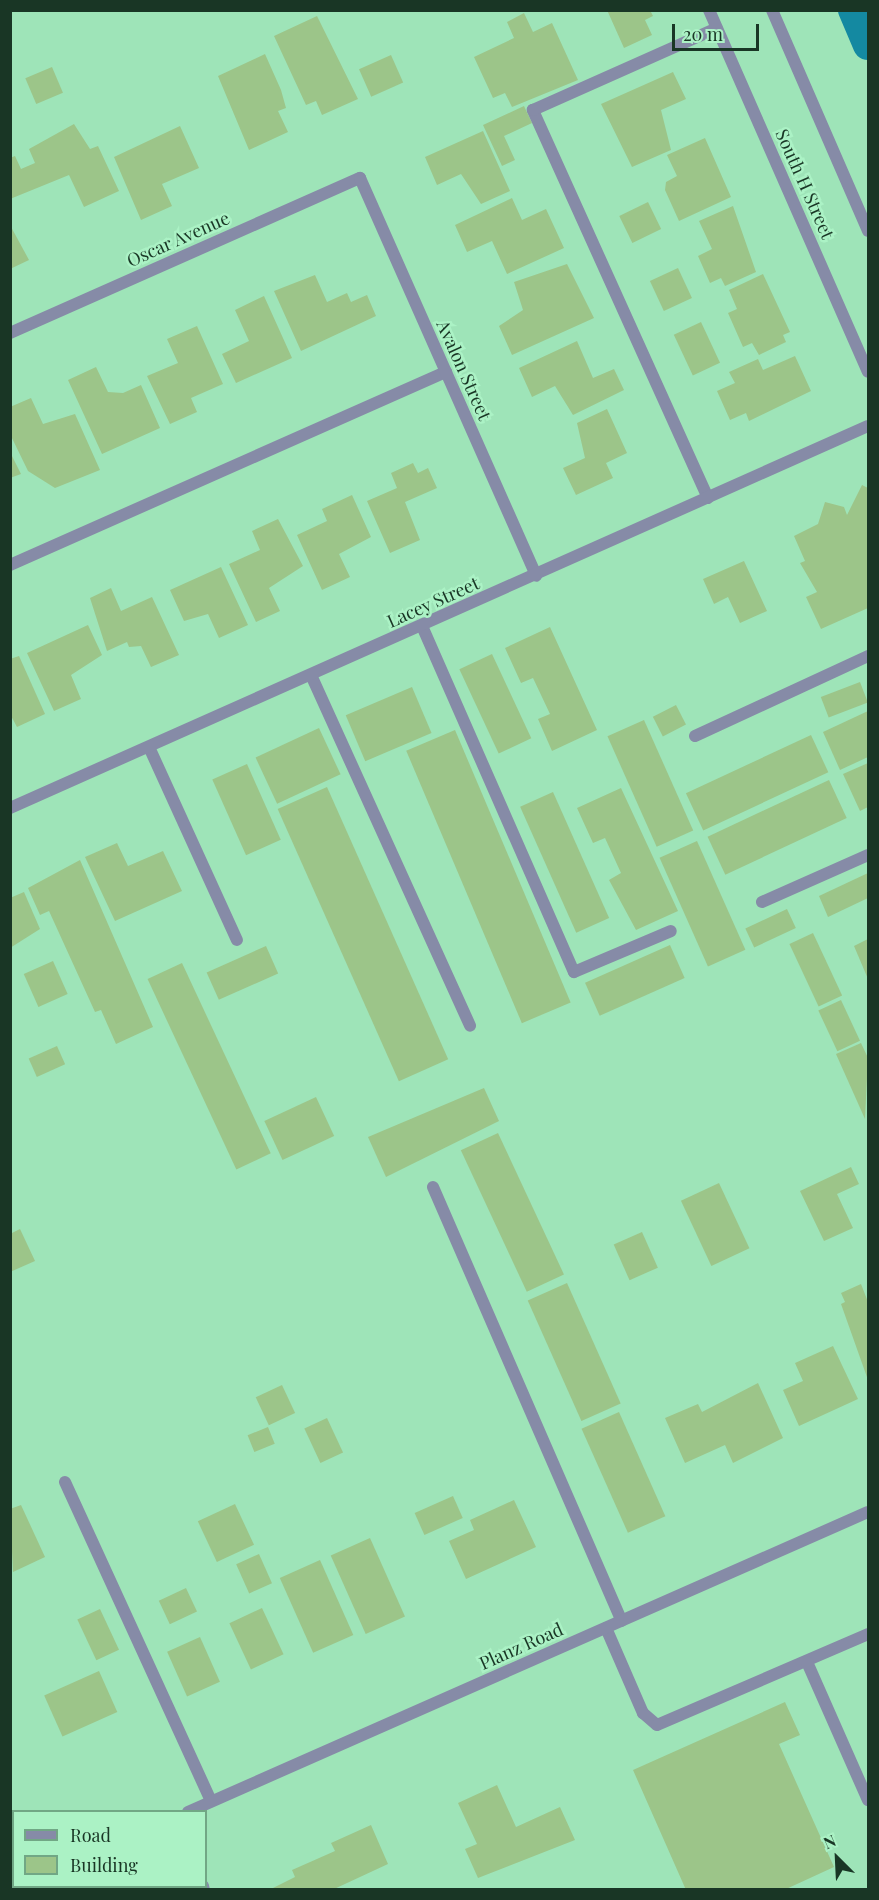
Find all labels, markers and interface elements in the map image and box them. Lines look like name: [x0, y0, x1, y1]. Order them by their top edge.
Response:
scale bar: [675, 12, 762, 50]
text: 20 m: [683, 22, 723, 46]
street label: South H Street: [771, 126, 839, 242]
street label: Oscar Avenue: [123, 207, 233, 271]
street label: Avalon Street: [432, 317, 496, 423]
street label: Lacey Street: [383, 572, 483, 632]
street label: Planz Road: [476, 1618, 566, 1674]
legend: [12, 1810, 207, 1888]
text: Road: [70, 1823, 111, 1847]
north arrow: [807, 1828, 867, 1888]
text: N: [820, 1829, 839, 1853]
text: Building: [70, 1853, 138, 1877]

